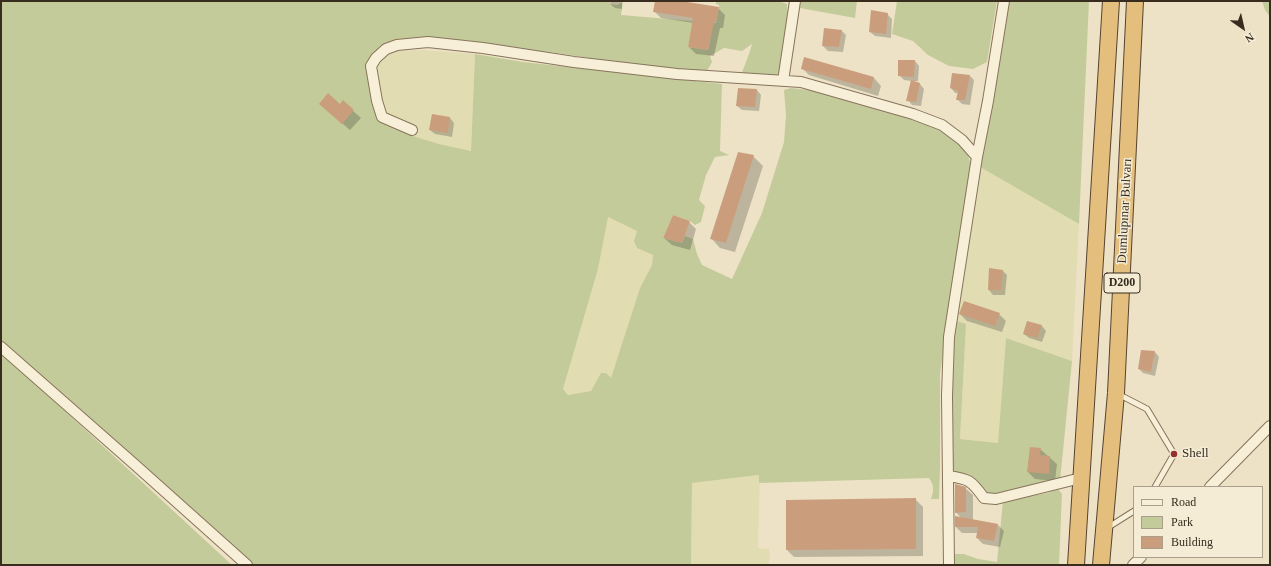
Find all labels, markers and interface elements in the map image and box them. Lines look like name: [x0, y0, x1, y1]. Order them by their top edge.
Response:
north arrow: [1223, 8, 1263, 48]
text: N: [1243, 31, 1256, 45]
street label: Dumlupınar Bulvarı: [1114, 158, 1136, 264]
road number: D200: [1104, 273, 1140, 293]
place label: Shell: [1182, 446, 1209, 462]
marker: Shell: [1169, 449, 1179, 459]
legend: [1133, 486, 1263, 558]
text: Road: [1171, 495, 1196, 509]
text: Park: [1171, 515, 1193, 529]
text: Building: [1171, 535, 1213, 549]

